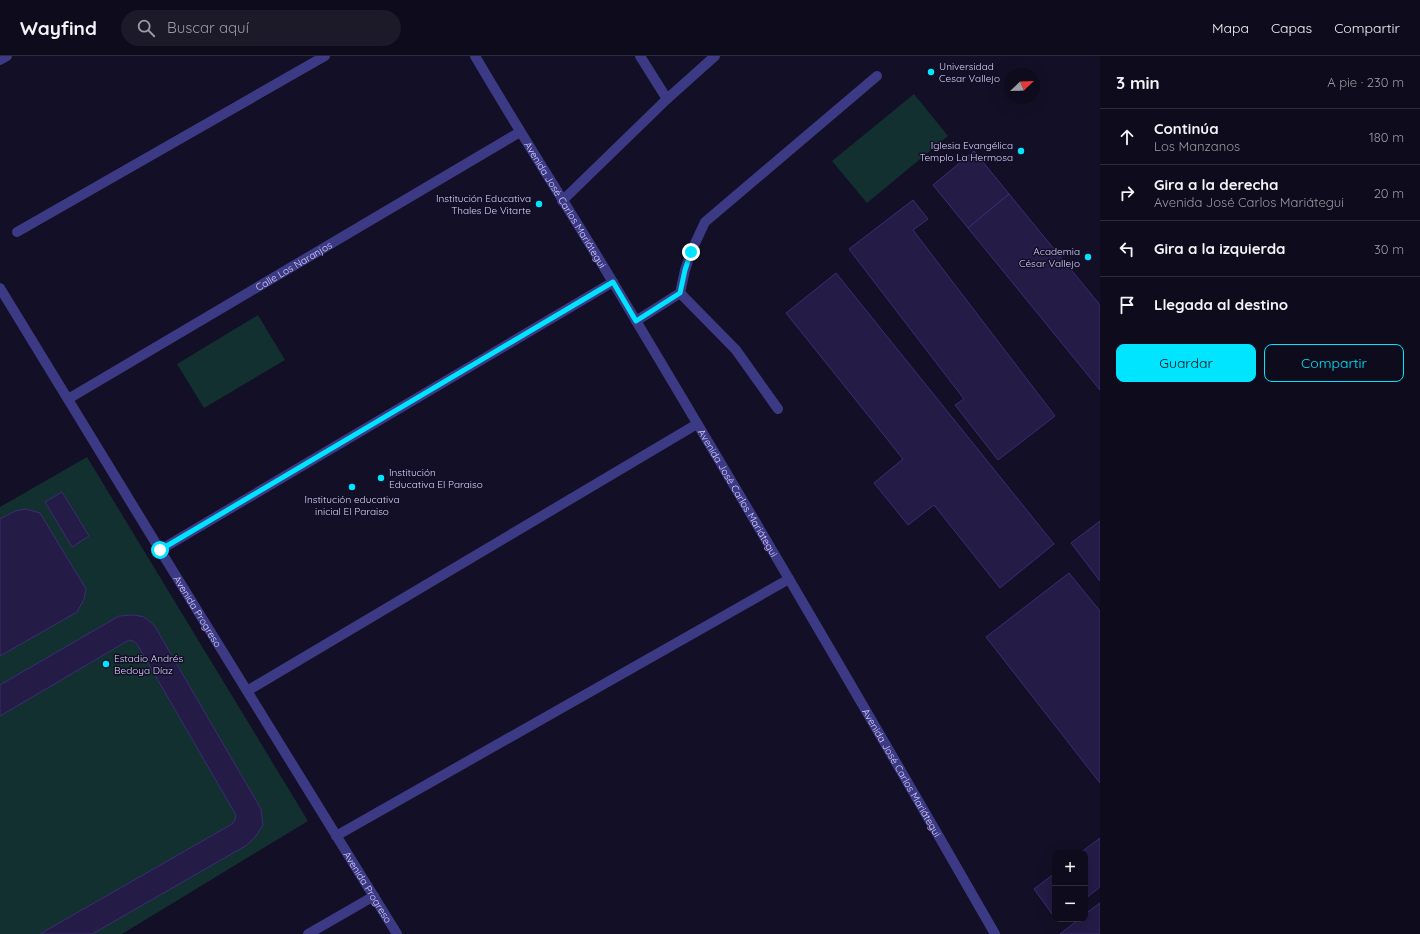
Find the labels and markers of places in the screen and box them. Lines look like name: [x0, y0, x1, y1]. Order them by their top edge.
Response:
place label: Universidad Cesar Vallejo: [939, 60, 1000, 85]
marker: Universidad Cesar Vallejo: [926, 67, 936, 77]
place label: Iglesia Evangélica Templo La Hermosa: [920, 139, 1013, 164]
marker: Iglesia Evangélica Templo La Hermosa: [1016, 146, 1026, 156]
place label: Institución Educativa Thales De Vitarte: [436, 192, 531, 217]
marker: Institución Educativa Thales De Vitarte: [534, 199, 544, 209]
place label: Academia César Vallejo: [1019, 245, 1080, 270]
marker: Academia César Vallejo: [1083, 252, 1093, 262]
place label: Institución Educativa El Paraiso: [389, 466, 483, 491]
marker: Institución Educativa El Paraiso: [376, 473, 386, 483]
marker: Institución educativa inicial El Paraiso: [347, 482, 357, 492]
place label: Institución educativa inicial El Paraiso: [304, 493, 400, 518]
place label: Estadio Andrés Bedoya Díaz: [114, 652, 183, 677]
marker: Estadio Andrés Bedoya Díaz: [101, 659, 111, 669]

